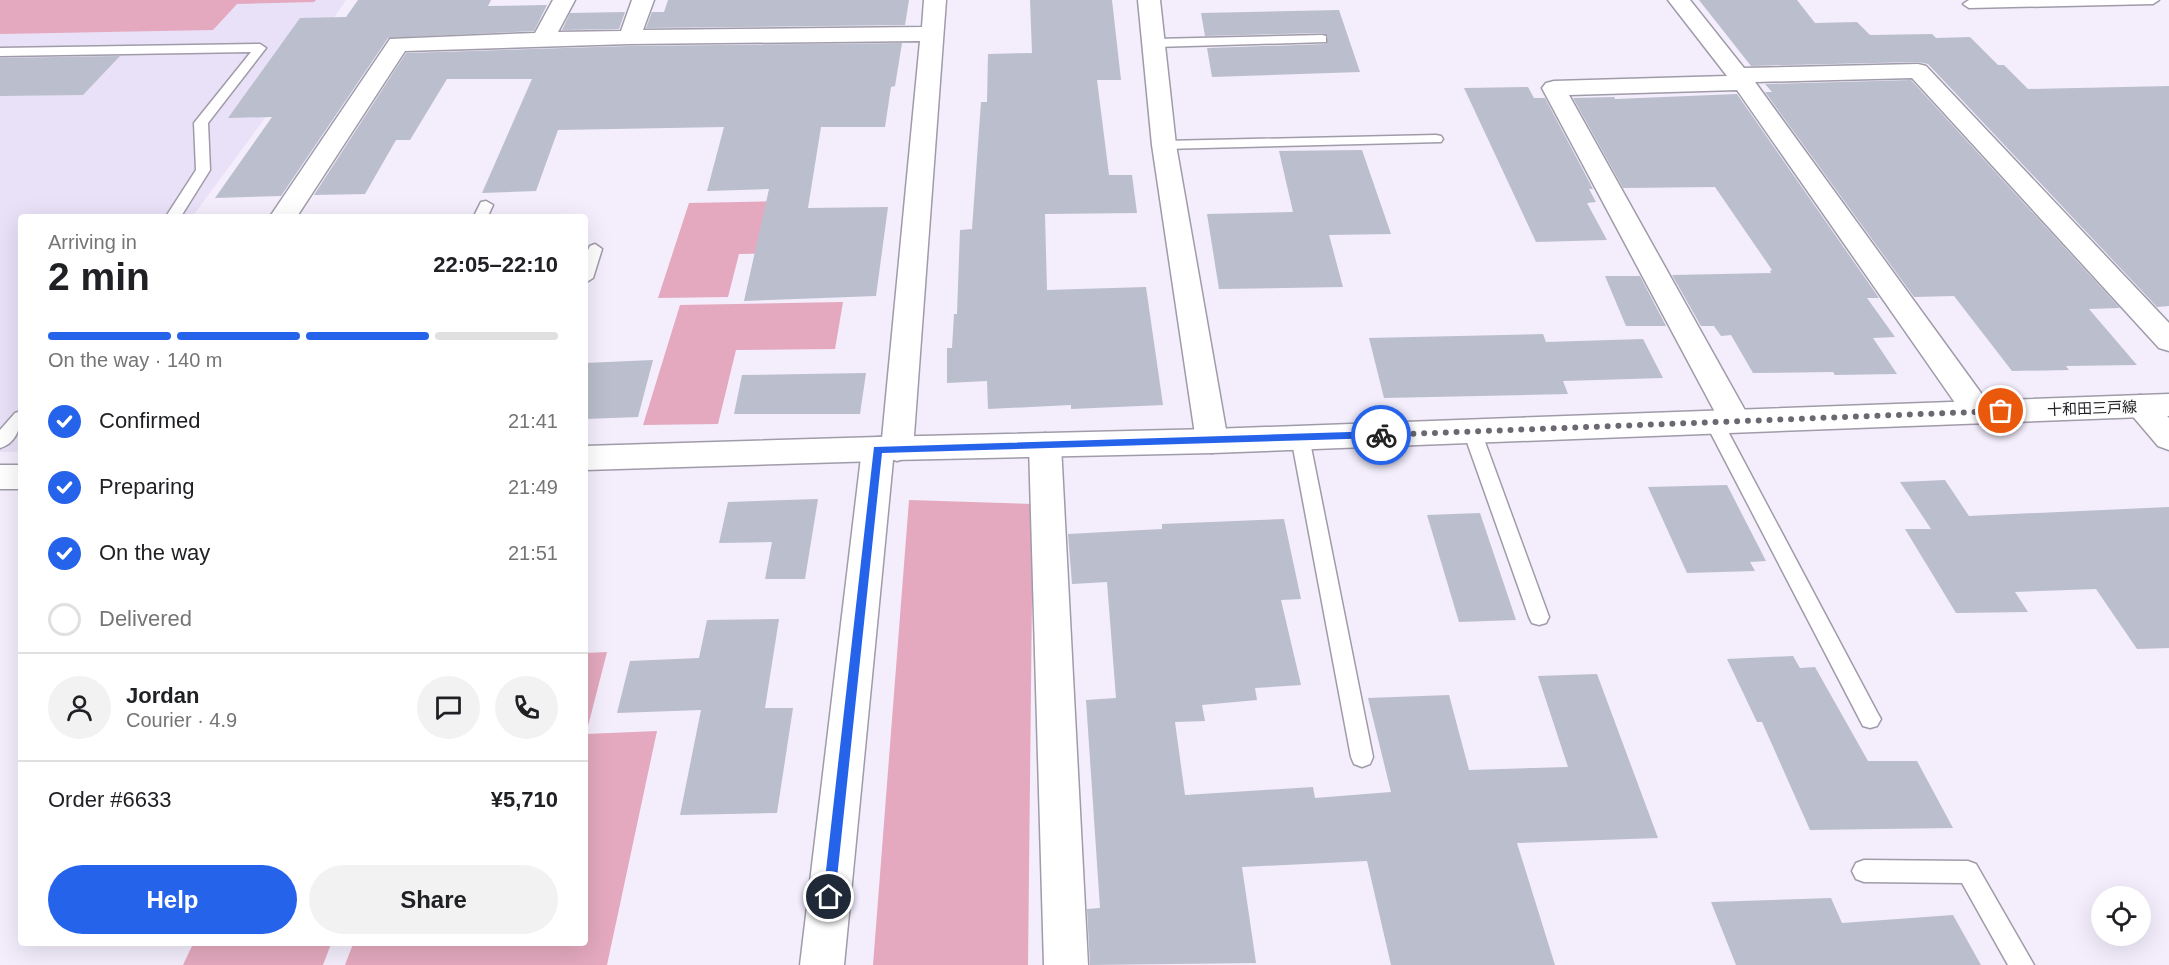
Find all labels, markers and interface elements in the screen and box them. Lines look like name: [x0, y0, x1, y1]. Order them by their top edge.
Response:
text: Arriving in: [48, 231, 137, 253]
text: 22:05–22:10: [433, 252, 558, 277]
text: 2 min: [48, 255, 150, 298]
text: On the way · 140 m: [48, 349, 223, 371]
pin: [1975, 385, 2026, 436]
icon: bag: [1984, 394, 2017, 427]
street label: 十和田三戸線: [2047, 398, 2137, 418]
icon: check: [48, 405, 81, 438]
courier: [1351, 405, 1411, 465]
text: Confirmed: [99, 408, 200, 433]
text: 21:41: [508, 410, 558, 432]
icon: bike: [1365, 419, 1398, 452]
icon: check: [48, 471, 81, 504]
text: Preparing: [99, 474, 194, 499]
text: 21:49: [508, 476, 558, 498]
icon: check: [48, 537, 81, 570]
text: On the way: [99, 540, 210, 565]
text: 21:51: [508, 542, 558, 564]
text: Delivered: [99, 606, 192, 631]
button: person: [48, 676, 111, 739]
button: chat: [417, 676, 480, 739]
button: phone: [495, 676, 558, 739]
text: Jordan: [126, 683, 199, 708]
text: Courier · 4.9: [126, 709, 237, 731]
text: Order #6633: [48, 787, 172, 812]
text: ¥5,710: [491, 787, 558, 812]
button: Help: [48, 865, 297, 934]
button: Share: [309, 865, 558, 934]
pin: [803, 871, 854, 922]
icon: home: [812, 880, 845, 913]
map controls: [2091, 886, 2151, 946]
button: locate: [2091, 886, 2151, 946]

